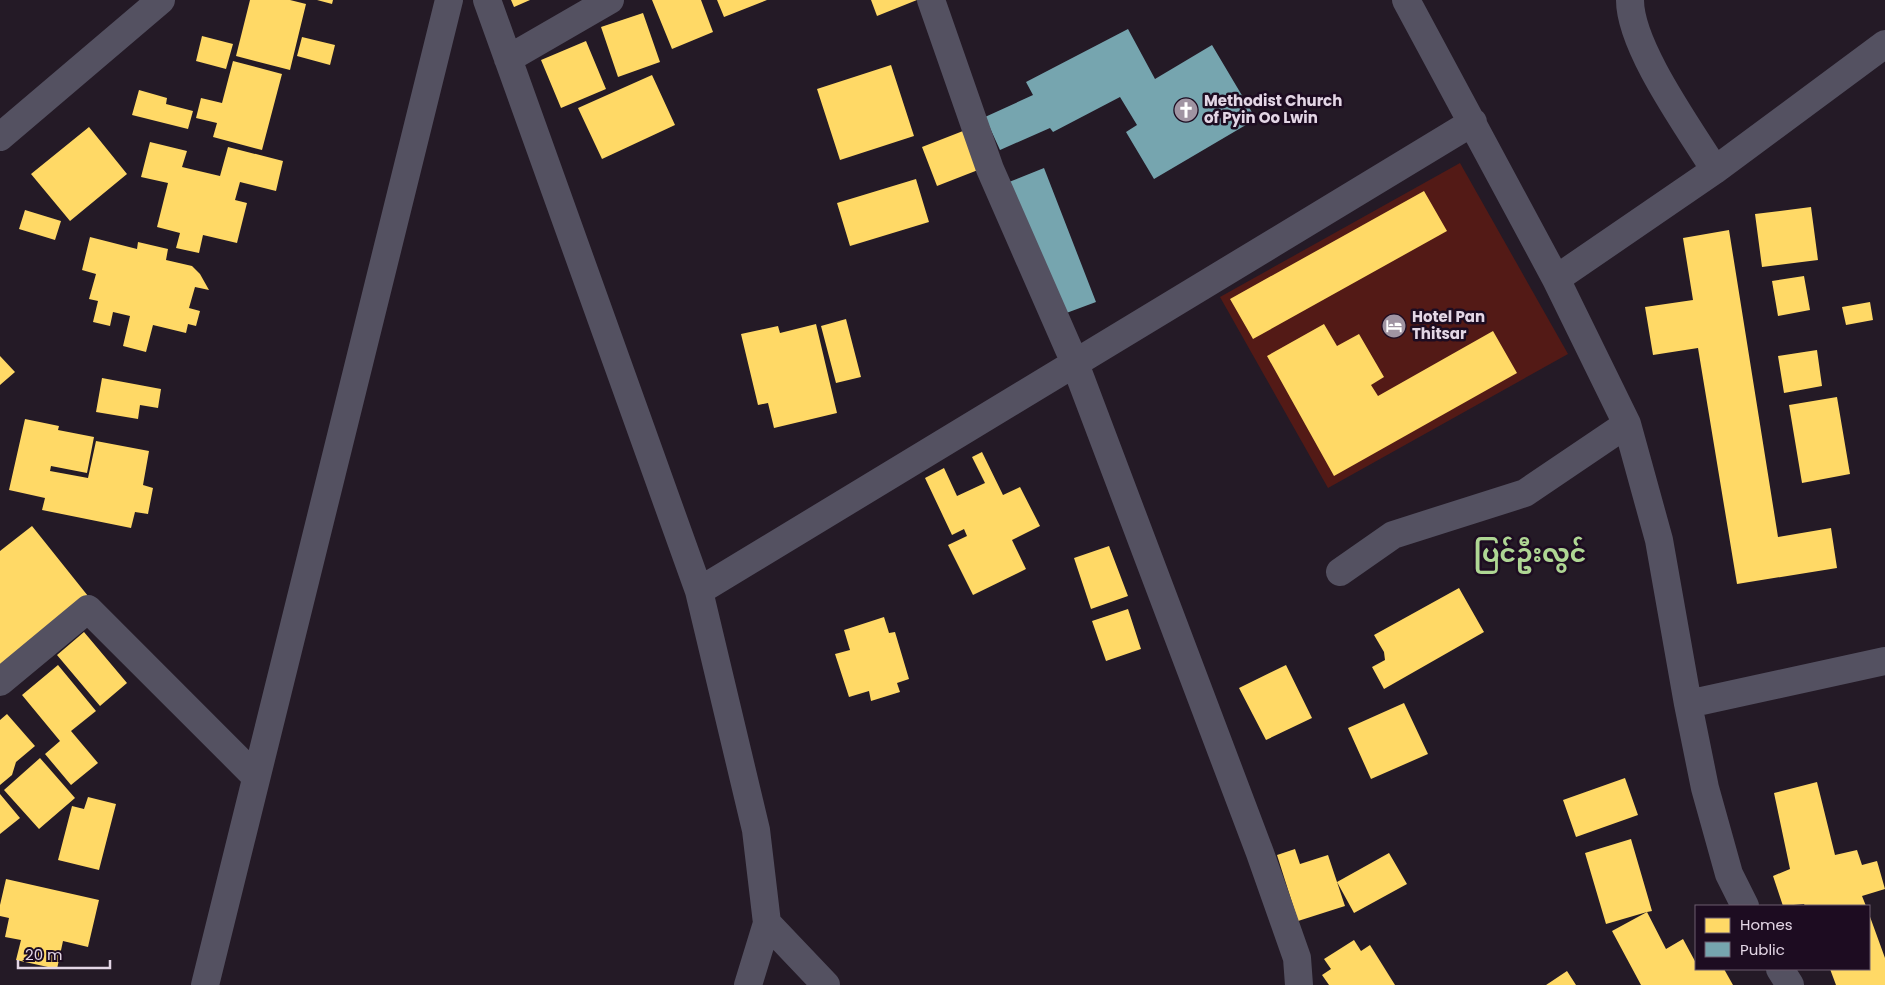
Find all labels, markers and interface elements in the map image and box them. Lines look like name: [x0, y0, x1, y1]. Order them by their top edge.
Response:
place label: Methodist Church of Pyin Oo Lwin: [1204, 90, 1342, 128]
church icon: Methodist Church of Pyin Oo Lwin: [1173, 97, 1199, 123]
place label: Hotel Pan Thitsar: [1412, 306, 1485, 344]
hotel icon: Hotel Pan Thitsar: [1381, 313, 1407, 339]
district label: ပြင်ဦးလွင်: [1474, 536, 1586, 574]
legend: [1695, 905, 1870, 970]
text: Homes: [1740, 914, 1793, 935]
scale bar: [18, 938, 110, 970]
text: Public: [1740, 939, 1785, 960]
text: 20 m: [25, 944, 63, 965]

